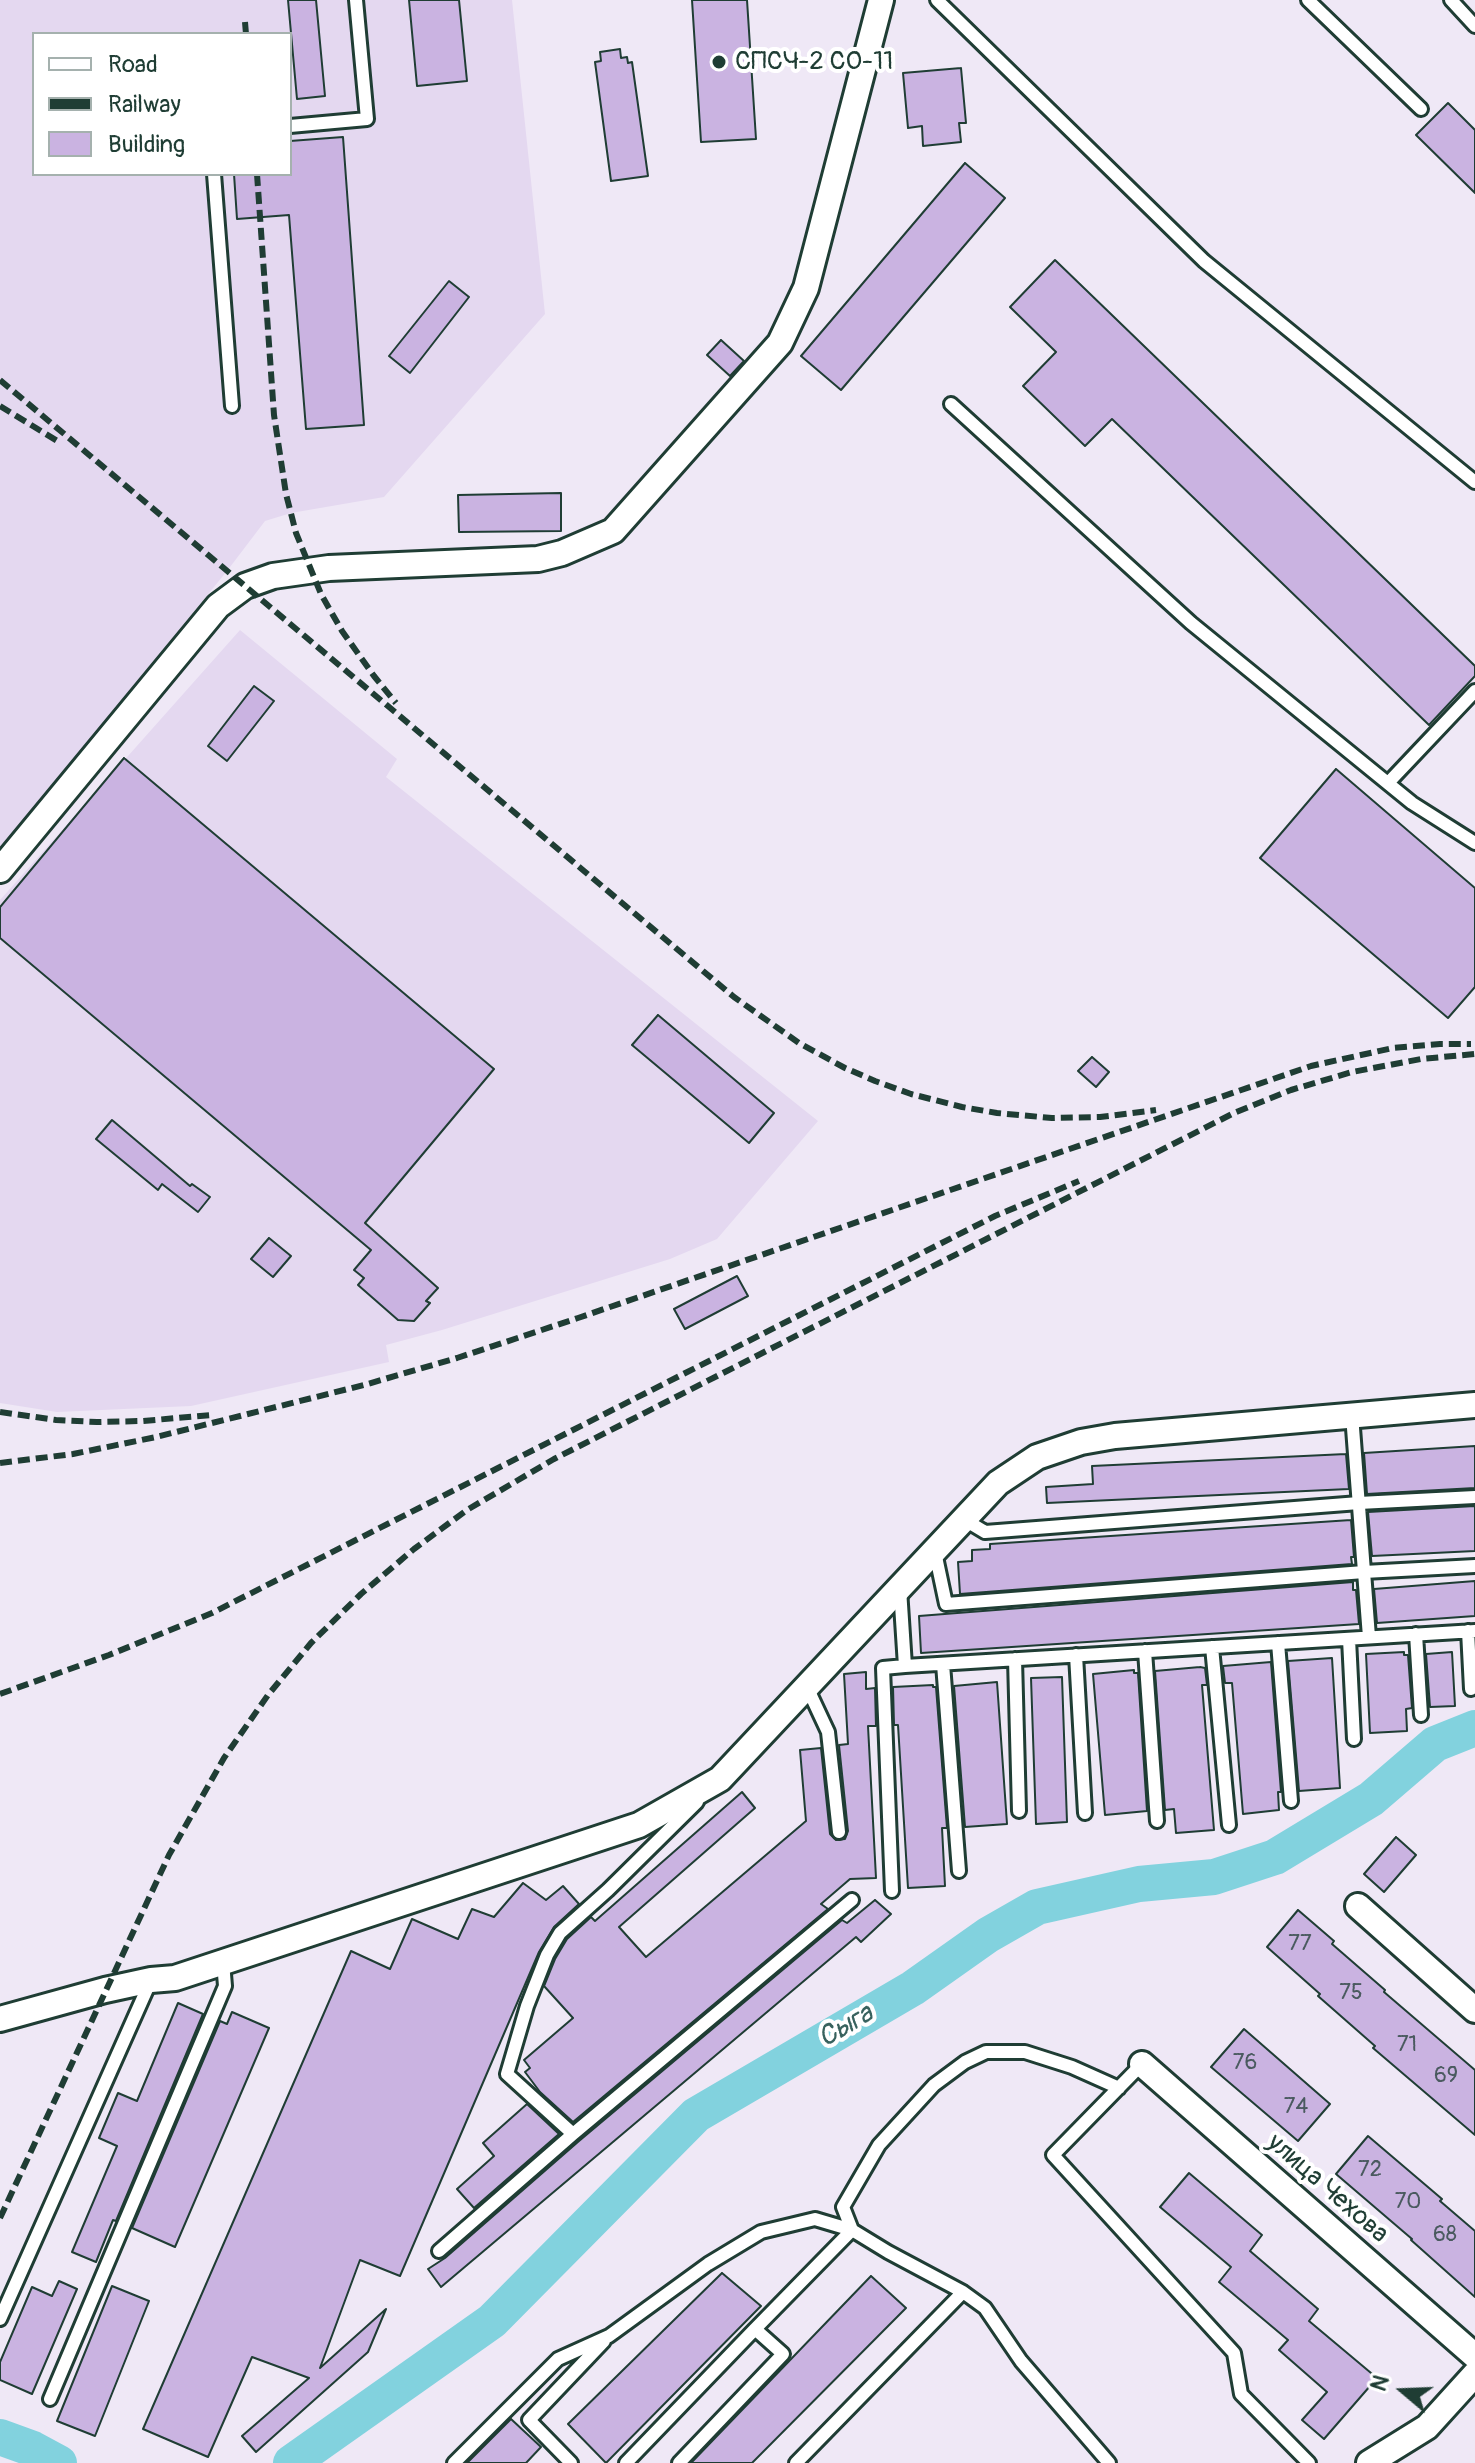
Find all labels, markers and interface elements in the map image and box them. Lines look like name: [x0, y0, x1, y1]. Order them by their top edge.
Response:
legend: [32, 32, 292, 176]
place label: СПСЧ-2 СО-11: [735, 46, 893, 78]
text: Road: [108, 50, 158, 79]
marker: СПСЧ-2 СО-11: [710, 53, 728, 71]
text: Railway: [108, 90, 181, 119]
text: Building: [108, 130, 185, 159]
house number: 77: [1288, 1931, 1312, 1957]
house number: 75: [1339, 1980, 1363, 2006]
water label: Сыга: [813, 1998, 879, 2056]
house number: 71: [1397, 2032, 1417, 2058]
house number: 76: [1233, 2050, 1257, 2076]
house number: 69: [1434, 2063, 1458, 2089]
house number: 74: [1284, 2094, 1308, 2120]
street label: улица Чехова: [1260, 2128, 1394, 2250]
house number: 72: [1358, 2157, 1382, 2183]
house number: 70: [1395, 2189, 1421, 2215]
house number: 68: [1433, 2222, 1457, 2248]
north arrow: [1363, 2351, 1443, 2431]
text: N: [1365, 2372, 1396, 2395]

